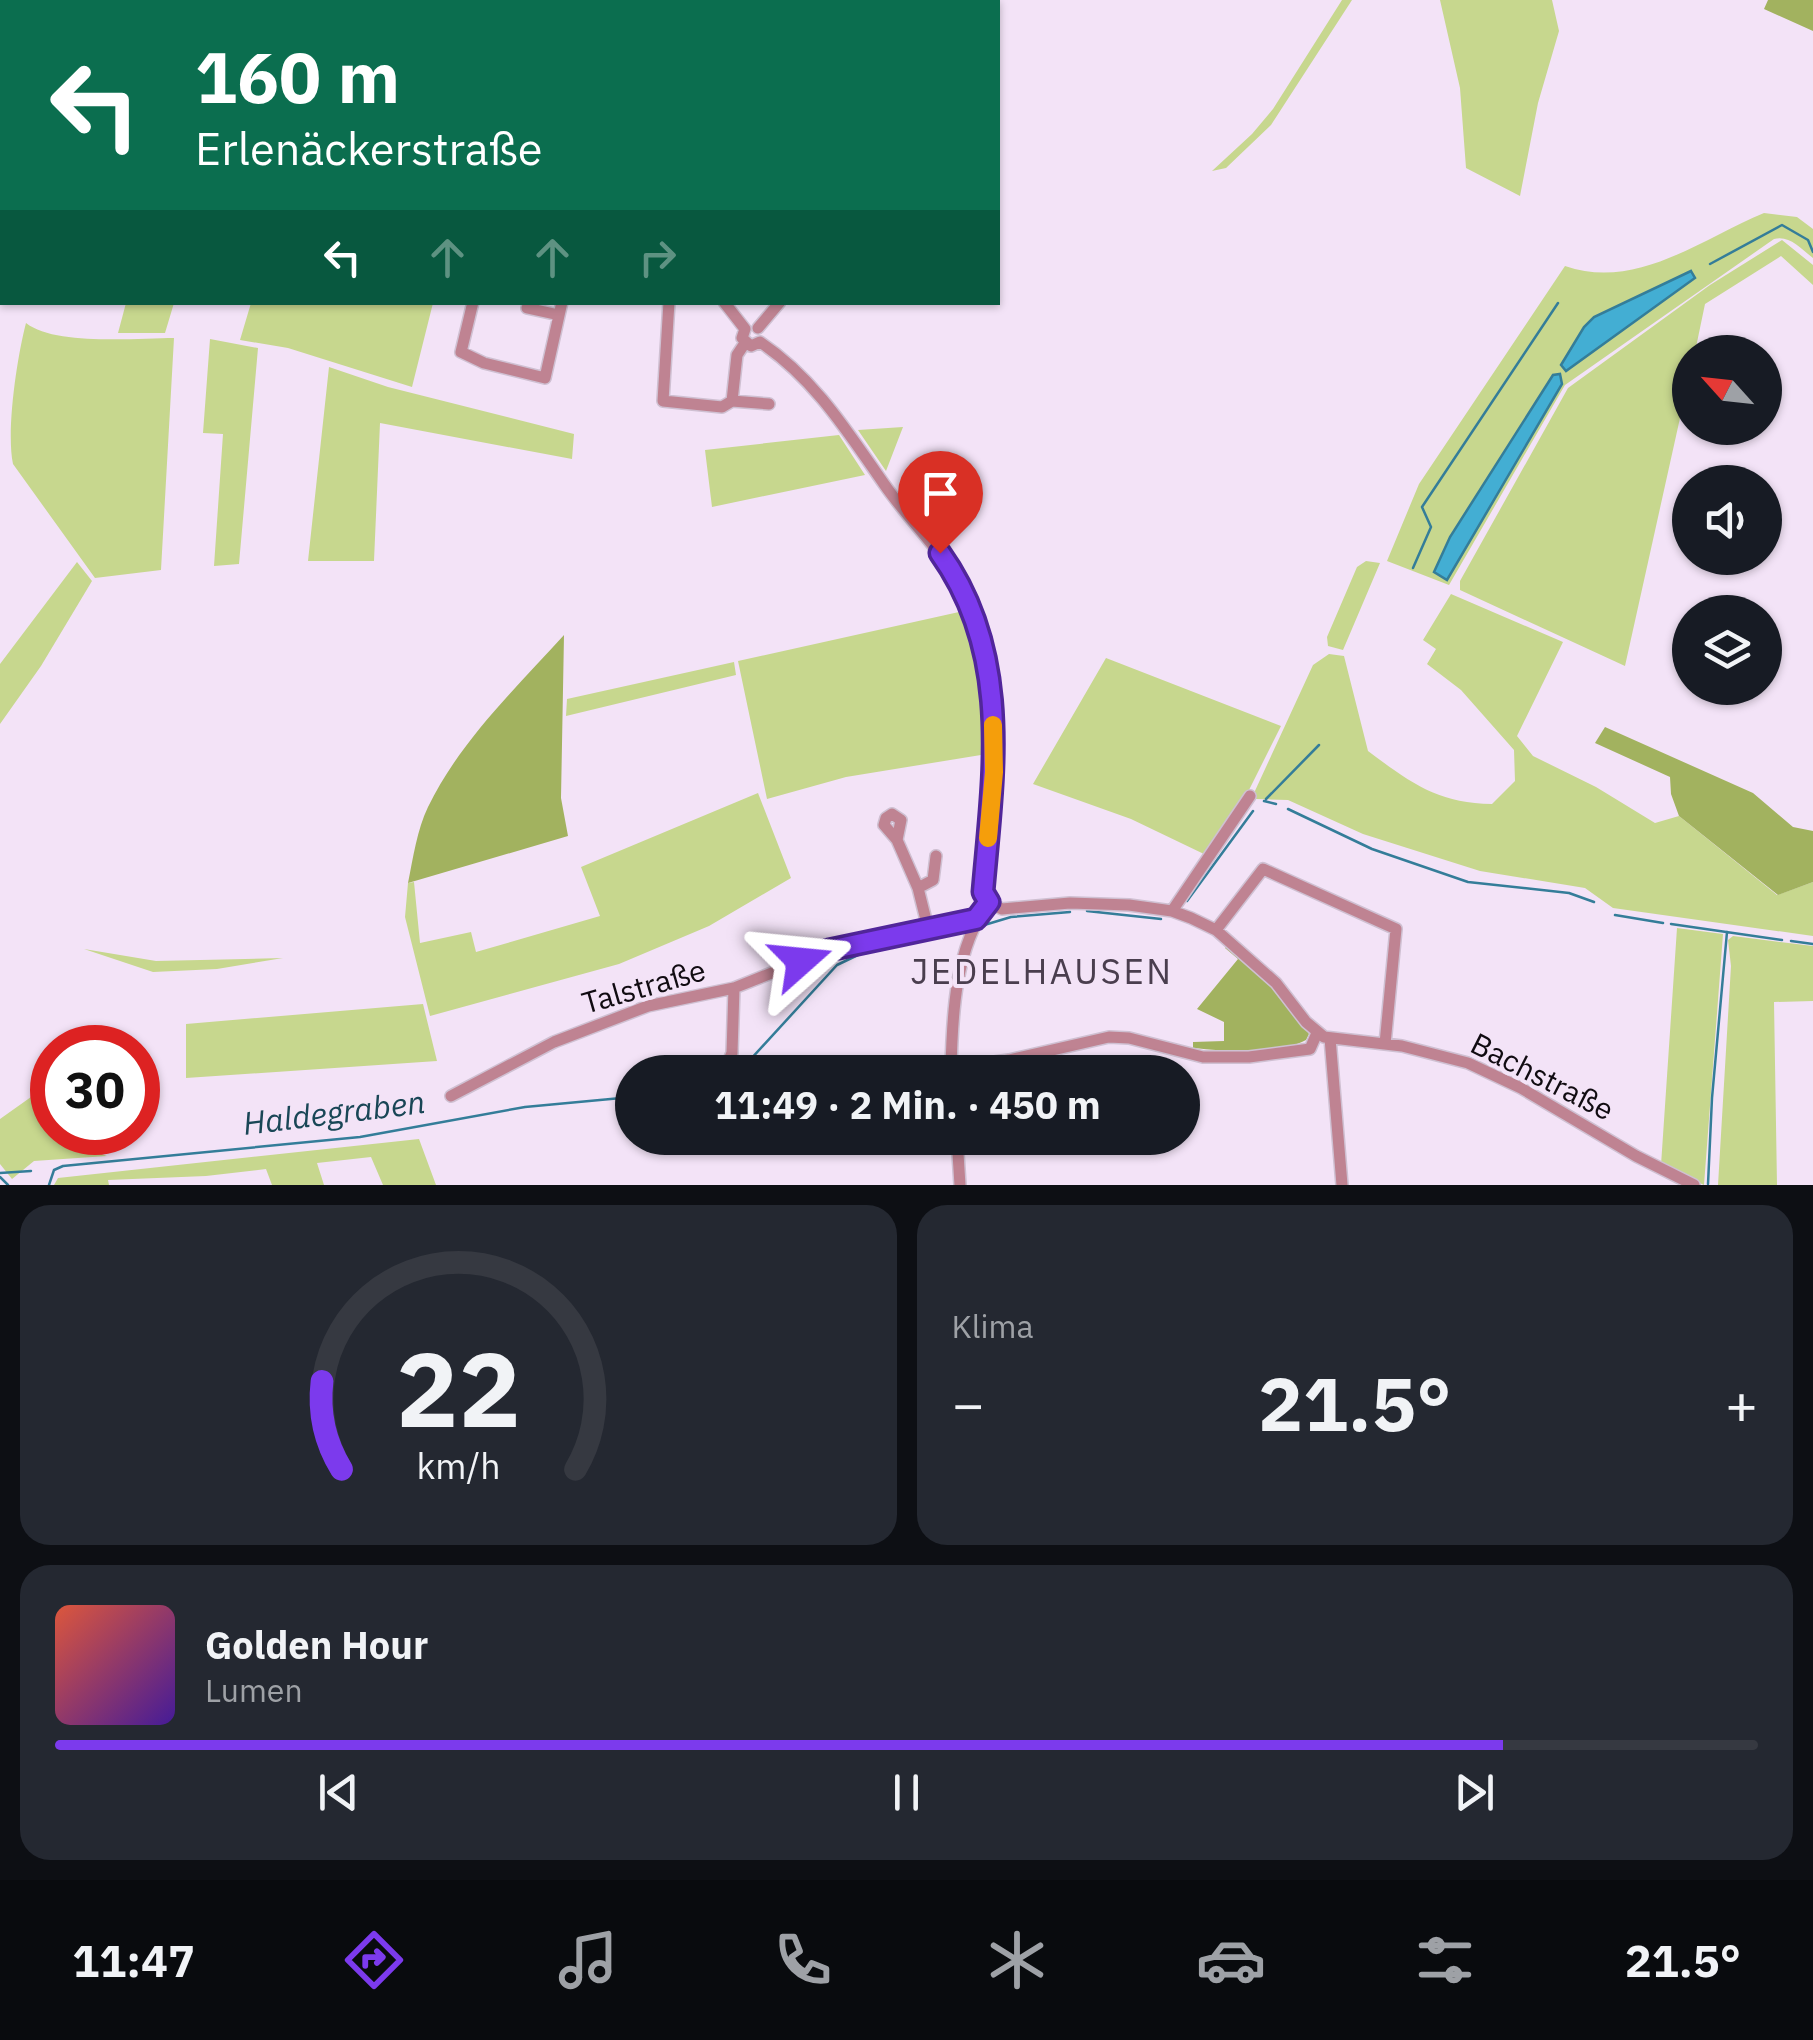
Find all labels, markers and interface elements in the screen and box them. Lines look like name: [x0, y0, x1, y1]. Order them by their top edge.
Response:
text: 160 m: [195, 31, 400, 122]
icon: left: [30, 40, 160, 170]
text: Erlenäckerstraße: [195, 119, 542, 177]
icon: left: [315, 230, 370, 285]
icon: ahead: [420, 230, 475, 285]
icon: ahead: [525, 230, 580, 285]
icon: right: [630, 230, 685, 285]
north arrow: [1672, 335, 1782, 445]
map controls: [1672, 335, 1782, 705]
pin: [898, 451, 983, 554]
button: sound: [1672, 465, 1782, 575]
icon: arrive: [913, 466, 968, 521]
button: layers: [1672, 595, 1782, 705]
position arrow: [749, 909, 853, 1013]
district label: JEDELHAUSEN: [910, 948, 1174, 994]
street label: Talstraße: [577, 949, 710, 1022]
street label: Bachstraße: [1465, 1023, 1621, 1128]
speed limit sign: 30: [30, 1025, 160, 1155]
water label: Haldegraben: [241, 1080, 427, 1144]
text: 11:49 · 2 Min. · 450 m: [714, 1080, 1101, 1129]
text: Klima: [952, 1305, 1034, 1347]
text: 22: [396, 1320, 521, 1456]
text: 21.5°: [1258, 1354, 1452, 1452]
text: −: [952, 1368, 985, 1439]
text: +: [1725, 1368, 1758, 1439]
text: km/h: [416, 1442, 500, 1489]
text: Golden Hour: [205, 1620, 428, 1669]
text: Lumen: [205, 1669, 303, 1711]
icon: previous: [311, 1765, 366, 1820]
icon: pause: [879, 1765, 934, 1820]
icon: next: [1447, 1765, 1502, 1820]
icon: directions: [339, 1925, 409, 1995]
icon: music: [553, 1925, 623, 1995]
icon: phone: [768, 1925, 838, 1995]
icon: climate: [982, 1925, 1052, 1995]
icon: car: [1196, 1925, 1266, 1995]
icon: filters: [1410, 1925, 1480, 1995]
text: 11:47: [72, 1931, 195, 1989]
text: 21.5°: [1625, 1931, 1741, 1989]

